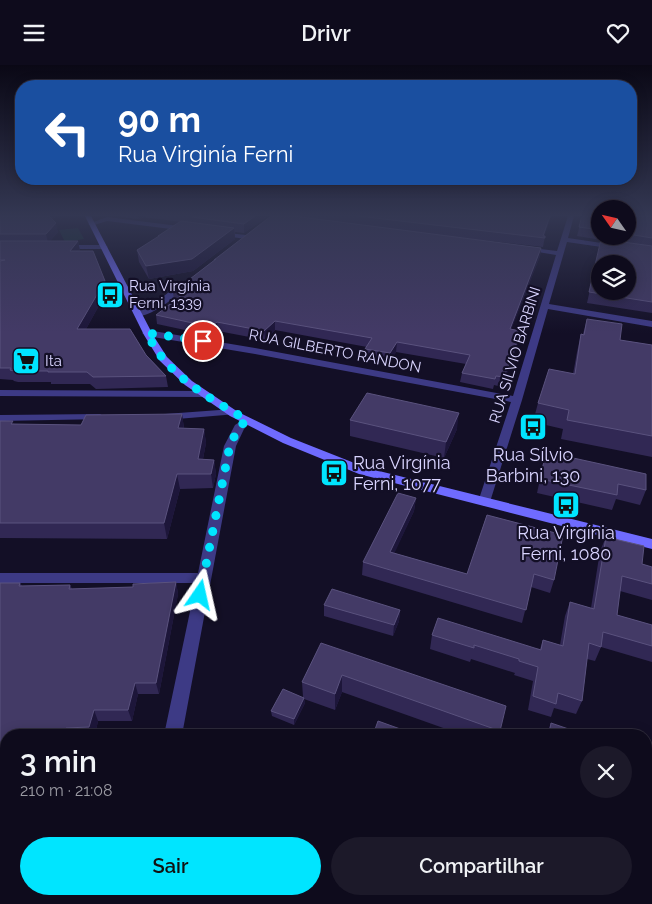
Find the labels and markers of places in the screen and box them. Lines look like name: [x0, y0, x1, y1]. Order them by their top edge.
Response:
place label: Rua Virgínia Ferni, 1339: [129, 277, 210, 312]
bus stop icon: Rua Virgínia Ferni, 1339: [95, 280, 125, 310]
pin: [182, 320, 224, 362]
supermarket icon: Ita: [11, 346, 41, 376]
place label: Ita: [45, 352, 62, 370]
bus stop icon: Rua Sílvio Barbini, 130: [518, 412, 548, 442]
place label: Rua Sílvio Barbini, 130: [486, 444, 580, 486]
place label: Rua Virgínia Ferni, 1077: [353, 452, 451, 494]
bus stop icon: Rua Virgínia Ferni, 1077: [319, 458, 349, 488]
bus stop icon: Rua Virgínia Ferni, 1080: [551, 490, 581, 520]
place label: Rua Virgínia Ferni, 1080: [517, 522, 615, 564]

